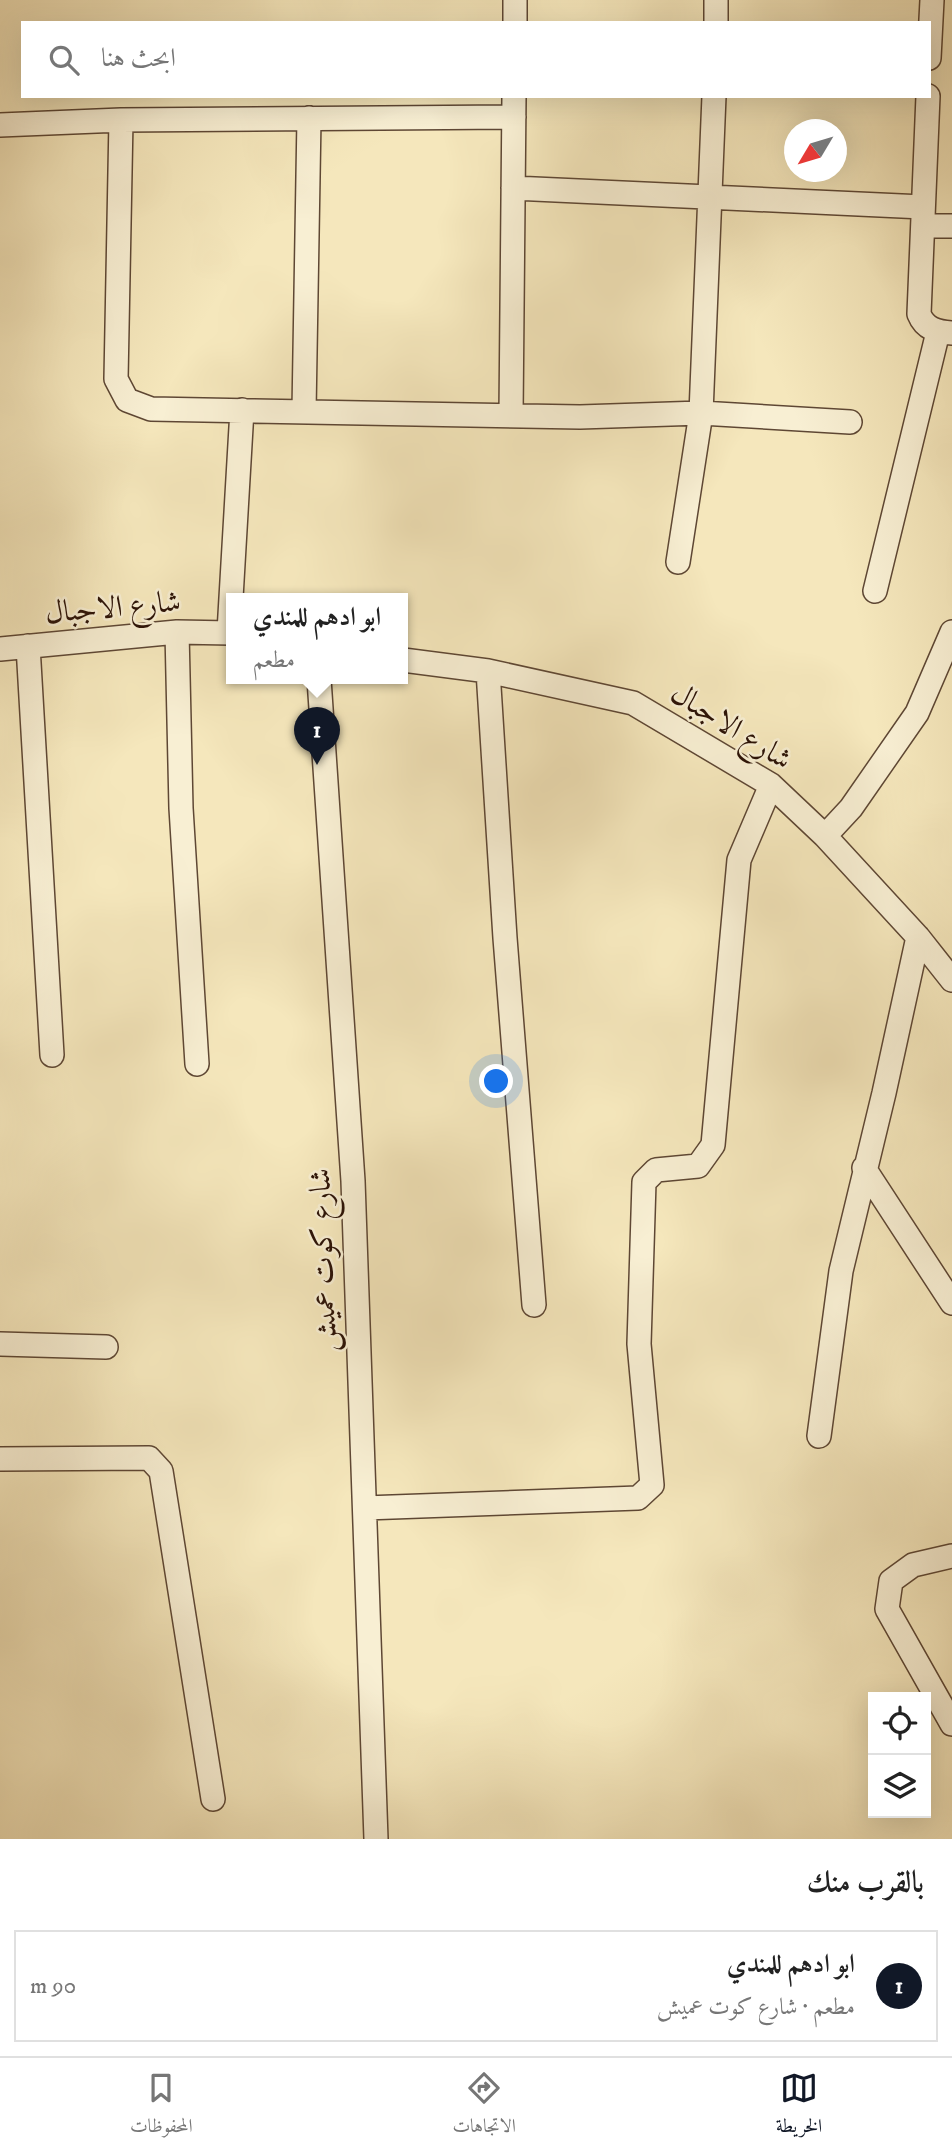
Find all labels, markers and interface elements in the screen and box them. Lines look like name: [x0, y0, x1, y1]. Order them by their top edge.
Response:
search box: [21, 21, 931, 98]
icon: search: [45, 41, 83, 79]
text: ابحث هنا: [101, 42, 176, 75]
north arrow: [784, 119, 847, 182]
street label: شارع الاجبال: [44, 584, 183, 637]
popup: [226, 593, 408, 684]
text: ابو ادهم للمندي: [253, 601, 381, 634]
text: مطعم: [253, 646, 295, 675]
street label: شارع الاجبال: [661, 675, 799, 783]
pin: 1: [294, 707, 340, 765]
your location: [479, 1064, 513, 1098]
street label: شارع كوت عميش: [302, 1167, 351, 1352]
map controls: [868, 1692, 931, 1818]
button: locate: [868, 1692, 931, 1755]
button: layers: [868, 1755, 931, 1818]
text: بالقرب منك: [807, 1865, 924, 1902]
text: ابو ادهم للمندي: [727, 1948, 855, 1981]
text: 90 m: [30, 1972, 76, 2001]
text: 1: [895, 1972, 903, 2001]
text: مطعم · شارع كوت عميش: [657, 1993, 855, 2022]
tab: المحفوظات: [130, 2069, 193, 2144]
tab: الاتجاهات: [453, 2069, 516, 2144]
tab: الخريطة: [776, 2069, 822, 2144]

